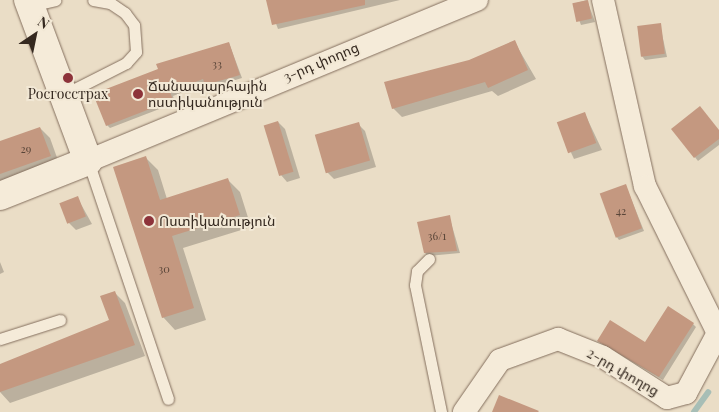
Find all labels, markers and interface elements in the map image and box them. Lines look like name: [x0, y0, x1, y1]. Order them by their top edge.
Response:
north arrow: [10, 10, 60, 60]
text: N: [34, 11, 53, 33]
street label: 3-րդ փողոց: [281, 39, 361, 85]
house number: 33: [212, 57, 222, 71]
marker: Росгосстрах: [62, 72, 74, 84]
place label: Ճանապարհային ոստիկանություն: [148, 78, 267, 110]
place label: Росгосстрах: [28, 86, 108, 102]
marker: Ճանապարհային ոստիկանություն: [132, 88, 144, 100]
house number: 29: [21, 142, 31, 156]
house number: 42: [616, 204, 626, 218]
place label: Ոստիկանություն: [159, 213, 275, 229]
marker: Ոստիկանություն: [143, 215, 155, 227]
house number: 36/1: [428, 229, 446, 243]
house number: 30: [158, 262, 170, 276]
street label: 2-րդ փողոց: [584, 345, 662, 399]

